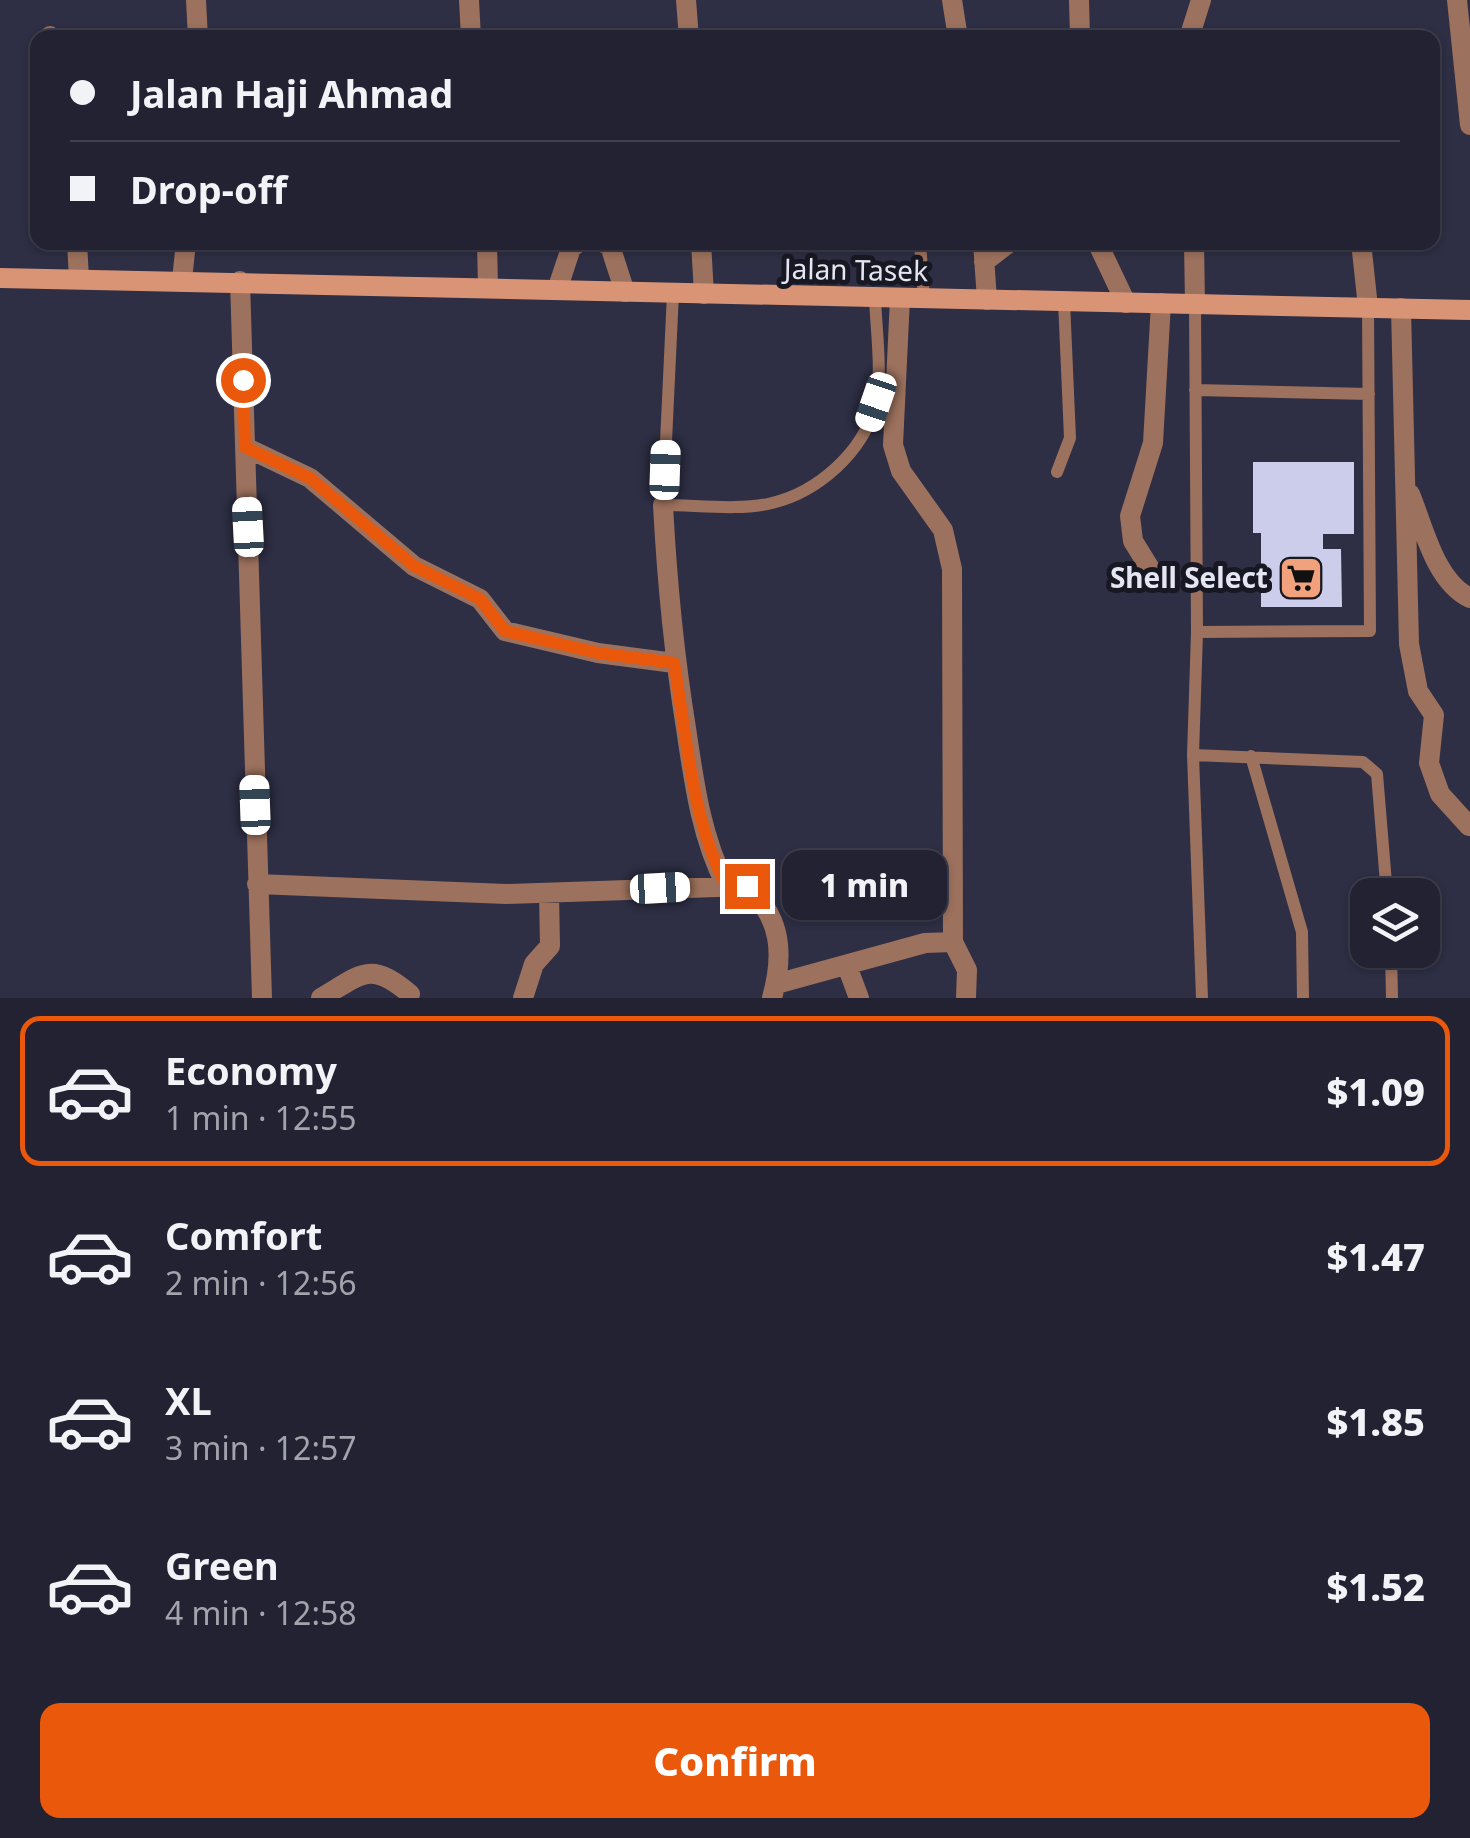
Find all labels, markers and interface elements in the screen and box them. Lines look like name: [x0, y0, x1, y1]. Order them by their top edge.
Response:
text: Jalan Haji Ahmad: [130, 67, 453, 119]
text: Drop-off: [130, 163, 287, 215]
street label: Jalan Tasek: [781, 249, 928, 289]
route start: [221, 358, 266, 403]
car: [852, 369, 900, 435]
car: [649, 439, 681, 501]
car: [231, 496, 265, 558]
supermarket icon: Shell Select: [1278, 555, 1324, 601]
place label: Shell Select: [1110, 558, 1268, 596]
car: [239, 774, 271, 836]
callout: 1 min: [782, 851, 947, 921]
text: 1 min: [820, 863, 909, 906]
route end: [725, 864, 770, 909]
car: [629, 871, 691, 905]
map controls: [1350, 878, 1440, 968]
button: layers: [1350, 878, 1440, 968]
text: Economy: [165, 1044, 337, 1096]
icon: car: [45, 1046, 135, 1136]
text: $1.09: [1326, 1065, 1425, 1117]
text: 1 min · 12:55: [165, 1096, 357, 1139]
text: Comfort: [165, 1209, 322, 1261]
icon: car: [45, 1211, 135, 1301]
text: $1.47: [1326, 1230, 1425, 1282]
text: 2 min · 12:56: [165, 1261, 357, 1304]
text: XL: [165, 1374, 212, 1426]
icon: car: [45, 1376, 135, 1466]
text: $1.85: [1326, 1395, 1425, 1447]
text: 3 min · 12:57: [165, 1426, 357, 1469]
text: Green: [165, 1539, 279, 1591]
icon: car: [45, 1541, 135, 1631]
text: $1.52: [1326, 1560, 1425, 1612]
text: 4 min · 12:58: [165, 1591, 357, 1634]
button: Confirm: [40, 1703, 1430, 1818]

